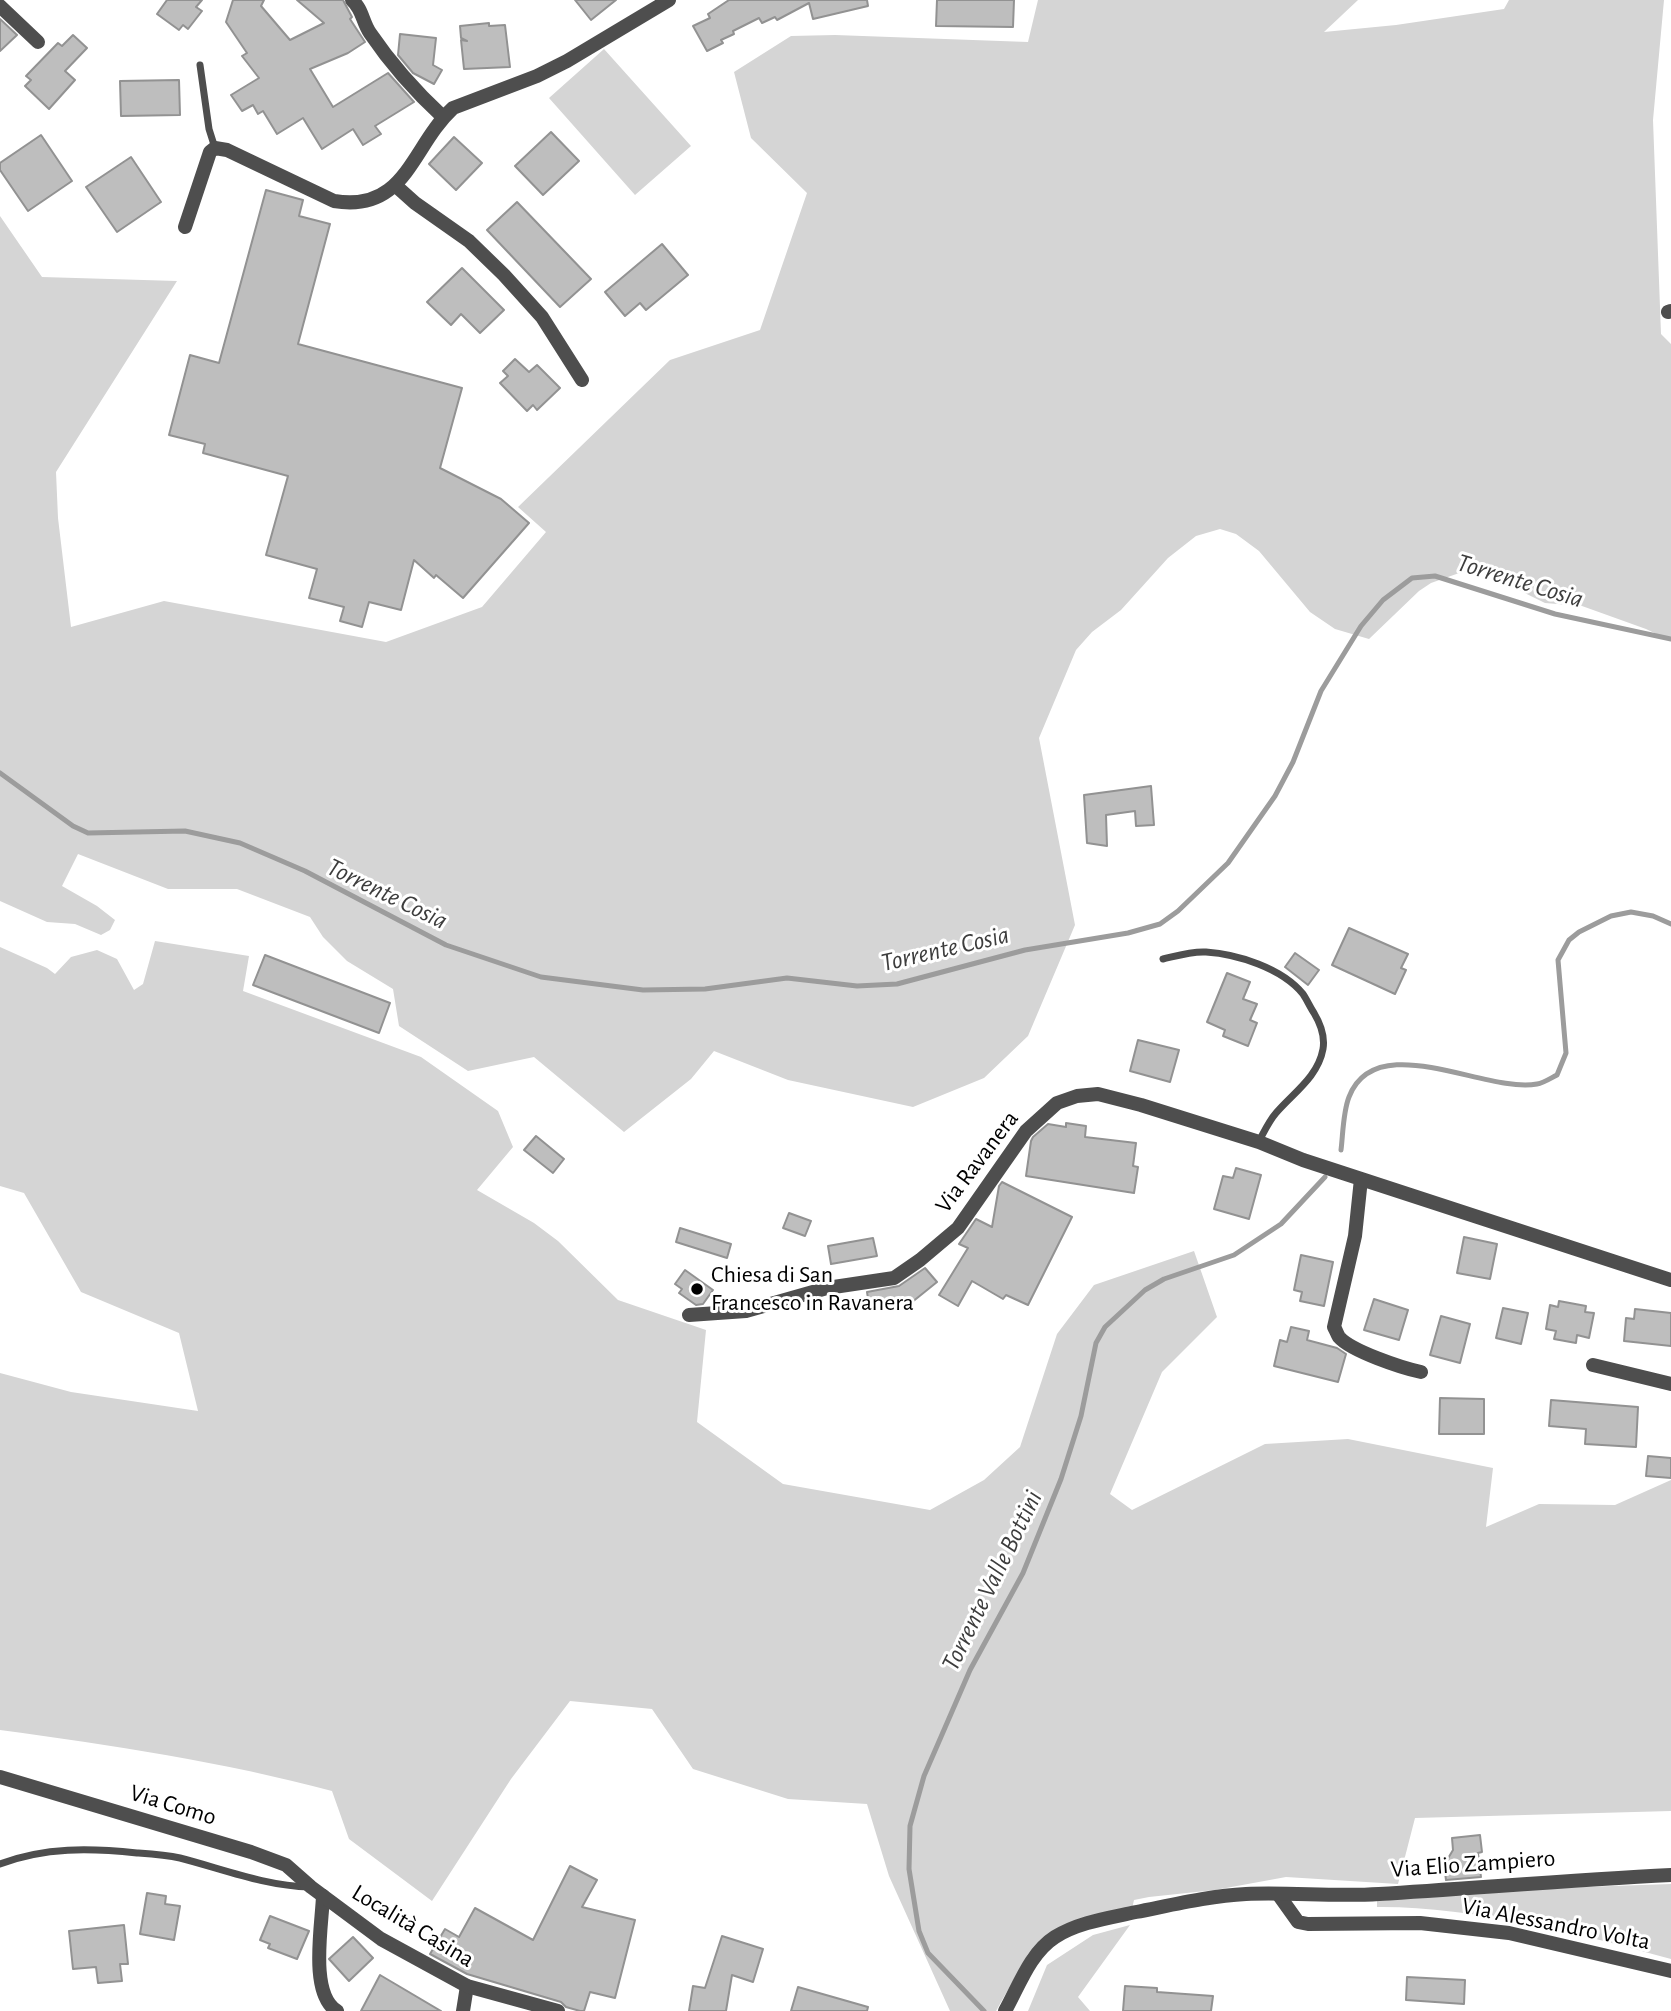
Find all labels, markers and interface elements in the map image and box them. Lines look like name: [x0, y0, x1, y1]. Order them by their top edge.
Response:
water label: Torrente Cosia: [1453, 547, 1587, 615]
water label: Torrente Cosia: [322, 851, 452, 937]
water label: Torrente Cosia: [878, 919, 1012, 979]
street label: Via Ravanera: [929, 1105, 1025, 1219]
place label: Chiesa di San Francesco in Ravanera: [711, 1261, 914, 1317]
marker: Chiesa di San Francesco in Ravanera: [689, 1281, 705, 1297]
water label: Torrente Valle Bottini: [935, 1486, 1049, 1676]
street label: Via Como: [126, 1778, 220, 1832]
street label: Via Elio Zampiero: [1390, 1844, 1556, 1884]
street label: Località Casina: [347, 1878, 479, 1974]
street label: Via Alessandro Volta: [1459, 1892, 1653, 1956]

